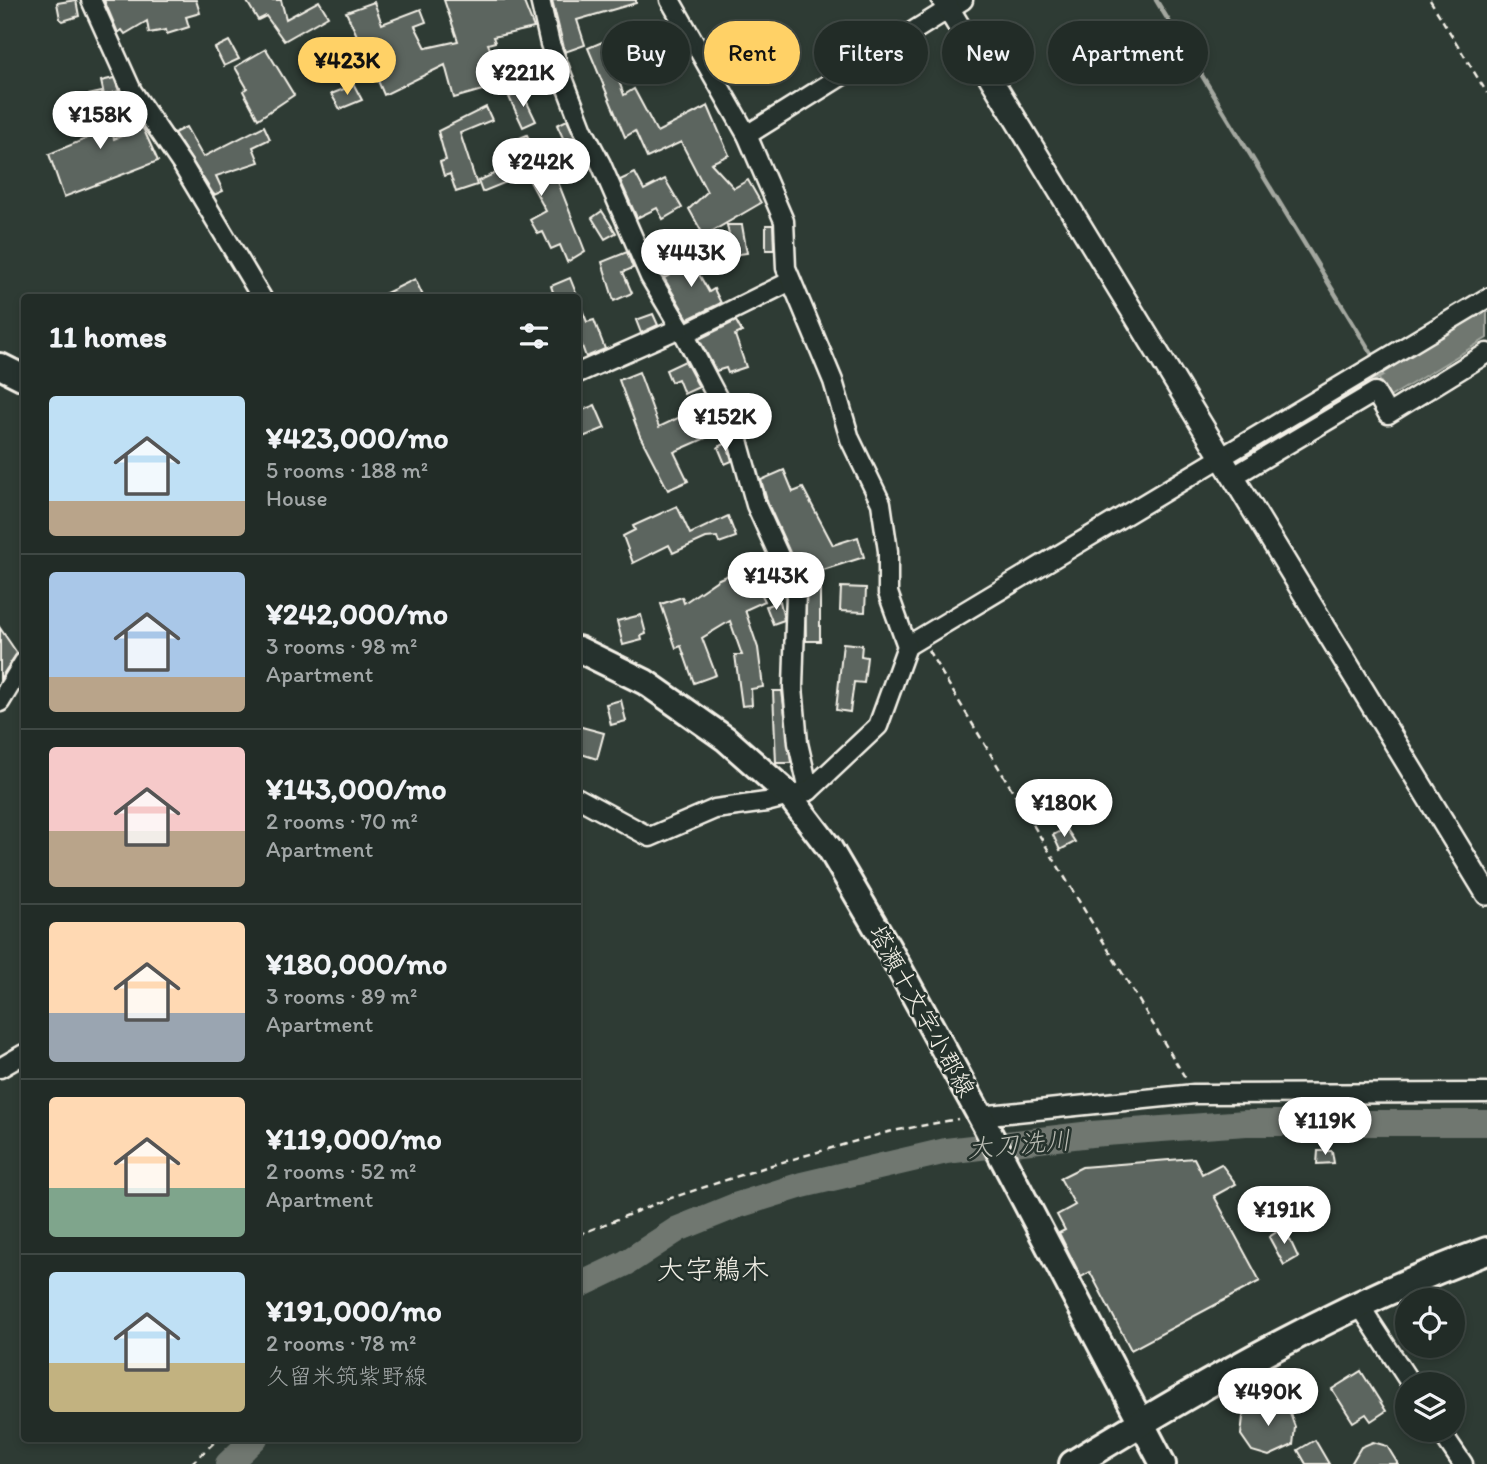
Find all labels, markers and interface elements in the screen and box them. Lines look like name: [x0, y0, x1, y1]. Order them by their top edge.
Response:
chip: Buy: [602, 21, 690, 84]
chip: Rent: [704, 21, 800, 84]
chip: Filters: [814, 21, 928, 84]
chip: New: [942, 21, 1034, 84]
chip: Apartment: [1048, 21, 1208, 84]
pin: ¥423K: [298, 38, 396, 97]
text: ¥423K: [314, 46, 380, 74]
pin: ¥221K: [474, 50, 572, 109]
text: ¥221K: [492, 58, 554, 86]
pin: ¥158K: [51, 92, 149, 151]
text: ¥158K: [69, 100, 131, 128]
pin: ¥242K: [492, 138, 590, 198]
text: ¥242K: [508, 147, 574, 175]
pin: ¥443K: [642, 230, 740, 289]
text: ¥443K: [657, 238, 725, 266]
icon: filters: [515, 317, 553, 355]
text: 11 homes: [49, 318, 167, 355]
pin: ¥152K: [676, 393, 774, 453]
text: ¥152K: [694, 402, 756, 430]
text: ¥423,000/mo: [266, 419, 449, 456]
icon: home: [105, 424, 189, 508]
text: 5 rooms · 188 m²: [266, 456, 428, 484]
text: House: [266, 484, 328, 512]
pin: ¥143K: [727, 552, 825, 612]
text: ¥143K: [744, 561, 808, 589]
text: ¥242,000/mo: [266, 595, 448, 632]
icon: home: [105, 600, 189, 684]
text: 3 rooms · 98 m²: [266, 632, 417, 660]
text: Apartment: [266, 660, 373, 688]
text: ¥143,000/mo: [266, 770, 447, 807]
icon: home: [105, 775, 189, 859]
pin: ¥180K: [1015, 780, 1113, 839]
text: ¥180K: [1031, 788, 1097, 816]
text: 2 rooms · 70 m²: [266, 807, 418, 835]
text: Apartment: [266, 835, 373, 863]
street label: 塔瀬十文字小郡線: [863, 920, 982, 1102]
text: ¥180,000/mo: [266, 945, 447, 982]
icon: home: [105, 950, 189, 1034]
text: 3 rooms · 89 m²: [266, 982, 417, 1010]
text: Apartment: [266, 1010, 373, 1038]
pin: ¥119K: [1276, 1098, 1374, 1157]
text: ¥119K: [1295, 1106, 1355, 1134]
text: ¥119,000/mo: [266, 1120, 442, 1157]
water label: 大刀洗川: [966, 1124, 1072, 1164]
icon: home: [105, 1125, 189, 1209]
text: 2 rooms · 52 m²: [266, 1157, 416, 1185]
text: Apartment: [266, 1185, 373, 1213]
pin: ¥191K: [1235, 1186, 1333, 1246]
text: ¥191K: [1254, 1195, 1314, 1223]
district label: 大字鵜木: [657, 1252, 769, 1286]
map controls: [1395, 1288, 1465, 1442]
button: locate: [1395, 1288, 1465, 1358]
text: ¥191,000/mo: [266, 1292, 442, 1329]
icon: home: [105, 1300, 189, 1384]
text: 2 rooms · 78 m²: [266, 1329, 416, 1357]
text: 久留米筑紫野線: [266, 1362, 427, 1390]
pin: ¥490K: [1219, 1368, 1317, 1428]
button: layers: [1395, 1372, 1465, 1442]
text: ¥490K: [1234, 1377, 1302, 1405]

